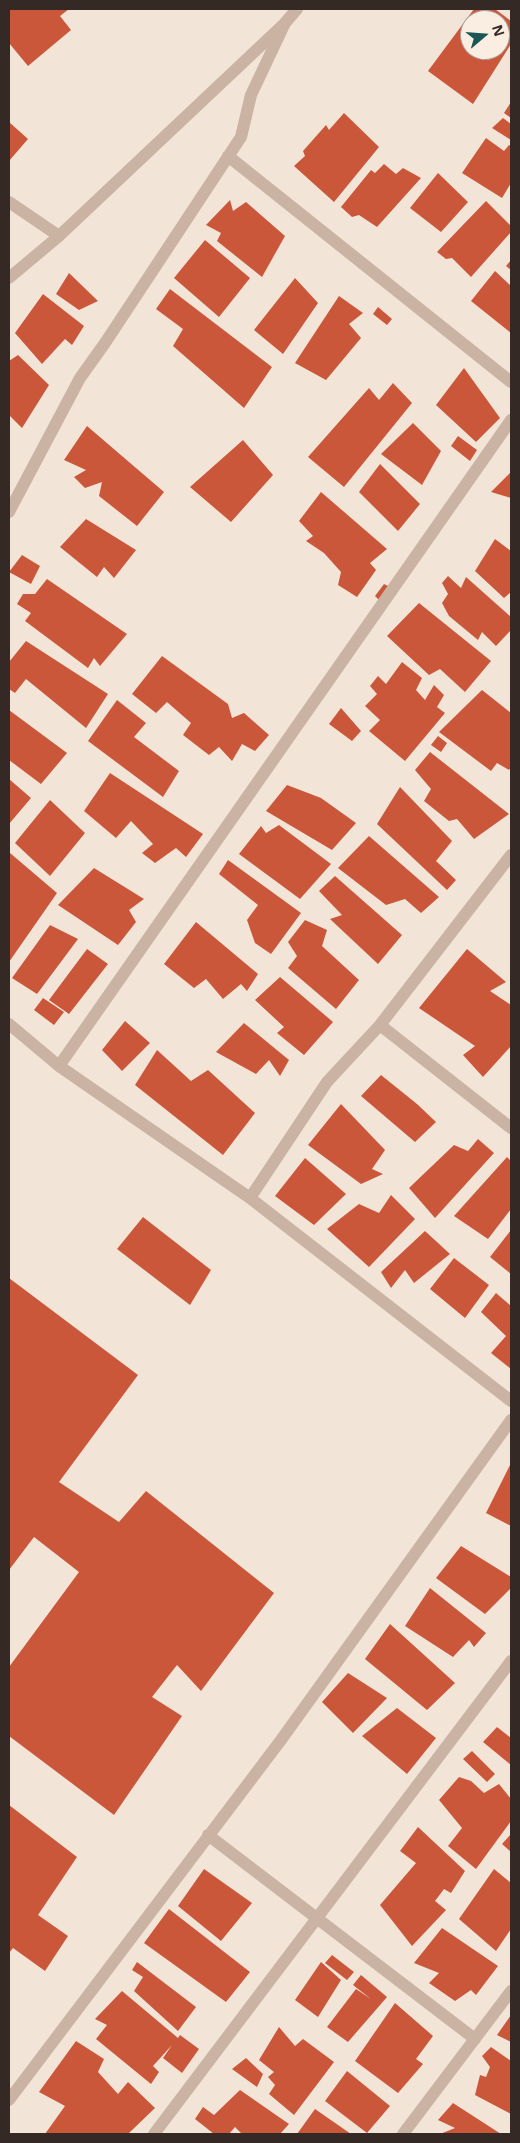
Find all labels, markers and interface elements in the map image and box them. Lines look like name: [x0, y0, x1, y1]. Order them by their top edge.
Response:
north arrow: [460, 10, 510, 60]
text: N: [488, 22, 510, 39]

